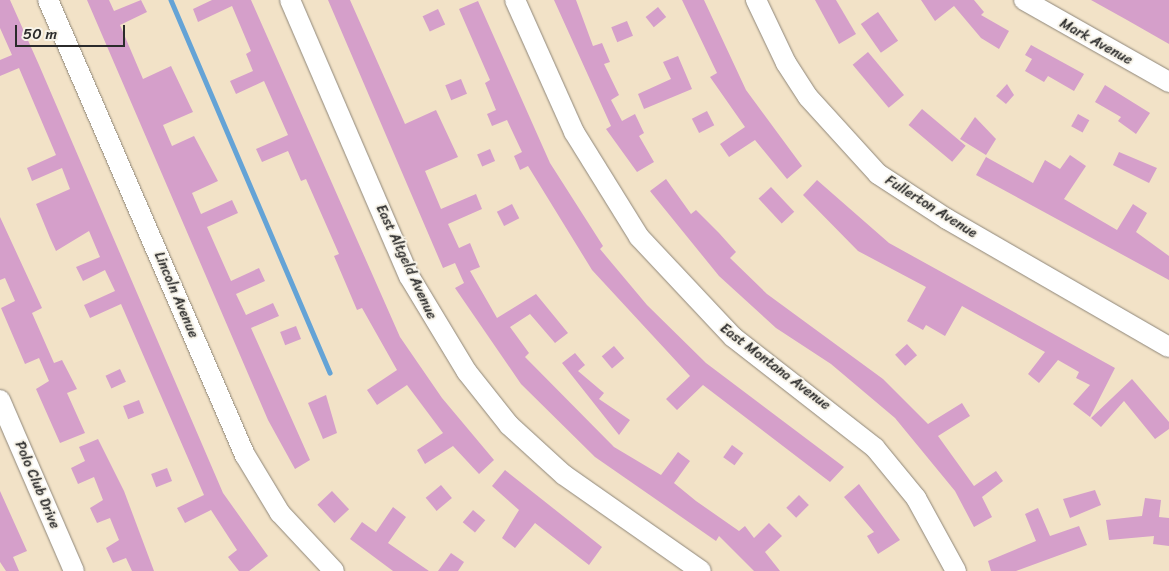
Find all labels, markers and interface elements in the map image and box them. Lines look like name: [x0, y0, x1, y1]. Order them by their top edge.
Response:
scale bar: [18, 15, 128, 47]
street label: Mark Avenue: [1057, 15, 1135, 69]
text: 50 m: [23, 21, 57, 47]
street label: Fullerton Avenue: [882, 172, 980, 242]
street label: East Altgeld Avenue: [372, 202, 440, 322]
street label: Lincoln Avenue: [150, 249, 202, 341]
street label: East Montana Avenue: [717, 320, 833, 414]
street label: Polo Club Drive: [11, 439, 63, 531]

